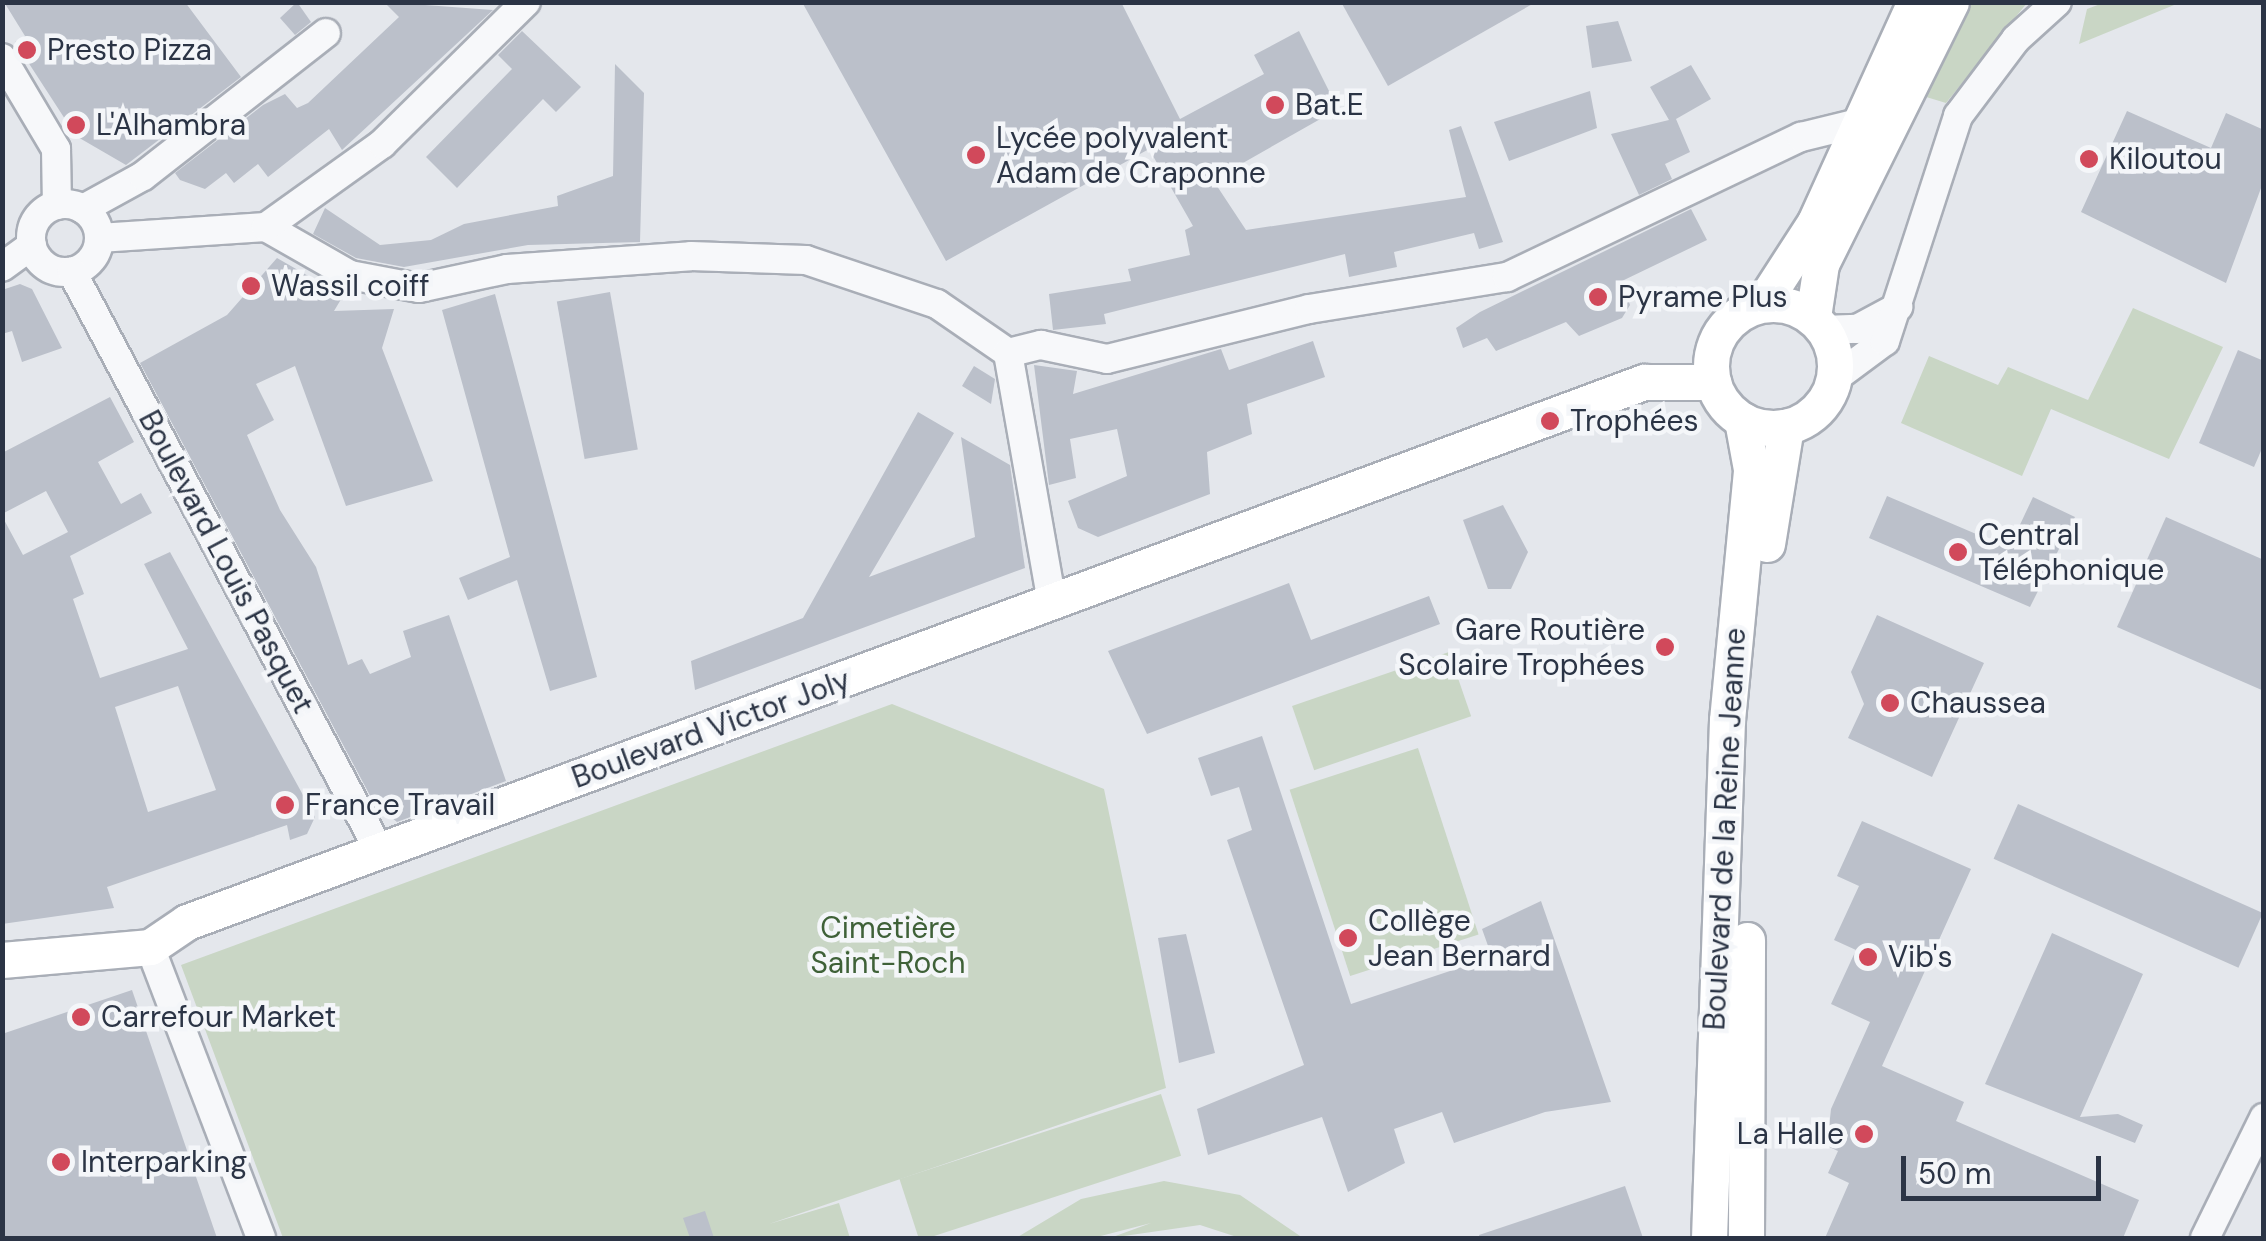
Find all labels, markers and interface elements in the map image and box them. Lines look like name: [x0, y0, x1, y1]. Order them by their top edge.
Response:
place label: Presto Pizza: [47, 32, 212, 68]
marker: Presto Pizza: [16, 39, 38, 61]
place label: Bat.E: [1295, 87, 1364, 123]
marker: Bat.E: [1264, 94, 1286, 116]
place label: L'Alhambra: [96, 107, 246, 143]
marker: L'Alhambra: [65, 114, 87, 136]
place label: Lycée polyvalent Adam de Craponne: [996, 120, 1266, 190]
place label: Kiloutou: [2109, 141, 2222, 177]
marker: Lycée polyvalent Adam de Craponne: [965, 144, 987, 166]
marker: Kiloutou: [2078, 148, 2100, 170]
place label: Wassil coiff: [271, 268, 429, 304]
marker: Wassil coiff: [240, 275, 262, 297]
place label: Pyrame Plus: [1618, 279, 1788, 315]
marker: Pyrame Plus: [1587, 286, 1609, 308]
place label: Trophées: [1570, 403, 1699, 439]
street label: Boulevard Louis Pasquet: [131, 404, 321, 720]
marker: Trophées: [1539, 410, 1561, 432]
place label: Central Téléphonique: [1978, 517, 2164, 588]
marker: Central Téléphonique: [1947, 541, 1969, 563]
place label: Gare Routière Scolaire Trophées: [1398, 612, 1645, 682]
street label: Boulevard de la Reine Jeanne: [1696, 627, 1754, 1031]
marker: Gare Routière Scolaire Trophées: [1654, 636, 1676, 658]
street label: Boulevard Victor Joly: [567, 662, 855, 796]
place label: Chaussea: [1910, 685, 2046, 721]
marker: Chaussea: [1879, 692, 1901, 714]
place label: France Travail: [305, 787, 495, 823]
marker: France Travail: [274, 794, 296, 816]
place label: Collège Jean Bernard: [1368, 903, 1551, 974]
park label: Cimetière Saint-Roch: [810, 910, 966, 980]
marker: Collège Jean Bernard: [1337, 927, 1359, 949]
place label: Vib's: [1888, 939, 1953, 975]
marker: Vib's: [1857, 946, 1879, 968]
place label: Carrefour Market: [101, 999, 336, 1035]
marker: Carrefour Market: [70, 1006, 92, 1028]
place label: La Halle: [1737, 1116, 1844, 1152]
marker: La Halle: [1853, 1123, 1875, 1145]
scale bar: [1906, 1136, 2106, 1198]
place label: Interparking: [81, 1144, 247, 1180]
marker: Interparking: [50, 1151, 72, 1173]
text: 50 m: [1918, 1154, 1992, 1193]

